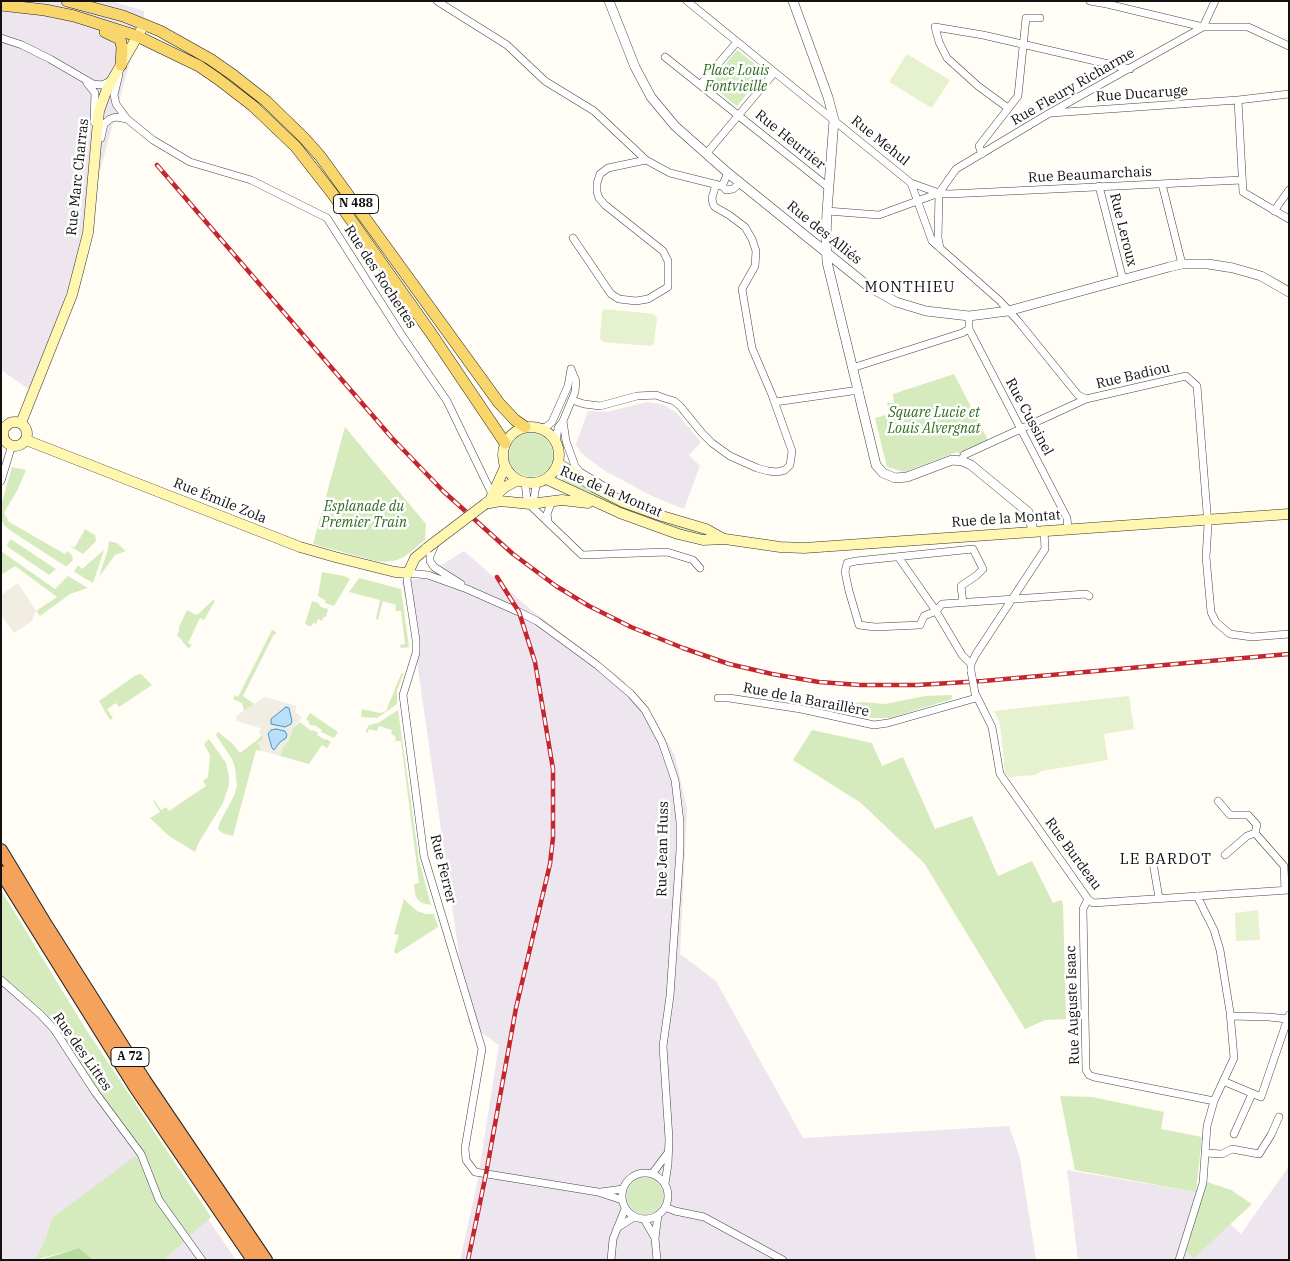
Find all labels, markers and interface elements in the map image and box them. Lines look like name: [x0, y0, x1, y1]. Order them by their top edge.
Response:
street label: Rue Fleury Richarme: [1008, 45, 1138, 129]
park label: Place Louis Fontvieille: [703, 63, 769, 95]
street label: Rue Ducaruge: [1095, 82, 1189, 106]
street label: Rue Heurtier: [752, 107, 828, 173]
street label: Rue Mehul: [847, 112, 913, 170]
street label: Rue Marc Charras: [63, 118, 93, 236]
street label: Rue Beaumarchais: [1028, 163, 1152, 187]
street label: Rue Leroux: [1106, 191, 1140, 269]
road number: N 488: [334, 194, 378, 213]
street label: Rue des Alliés: [783, 198, 865, 268]
street label: Rue des Rochettes: [340, 222, 420, 332]
district label: MONTHIEU: [864, 279, 956, 297]
street label: Rue Badiou: [1094, 359, 1172, 393]
street label: Rue Cussinel: [1002, 375, 1056, 459]
park label: Square Lucie et Louis Alvergnat: [888, 405, 980, 438]
street label: Rue de la Montat: [557, 463, 665, 521]
street label: Rue Émile Zola: [171, 475, 269, 527]
park label: Esplanade du Premier Train: [321, 499, 407, 532]
street label: Rue de la Montat: [951, 507, 1061, 531]
street label: Rue de la Baraillère: [742, 680, 870, 720]
street label: Rue Jean Huss: [654, 801, 672, 897]
street label: Rue Burdeau: [1041, 815, 1105, 893]
street label: Rue Ferrer: [426, 833, 460, 905]
district label: LE BARDOT: [1119, 851, 1213, 869]
street label: Rue Auguste Isaac: [1063, 945, 1083, 1065]
street label: Rue des Littes: [49, 1010, 115, 1094]
road number: A 72: [111, 1048, 149, 1066]

